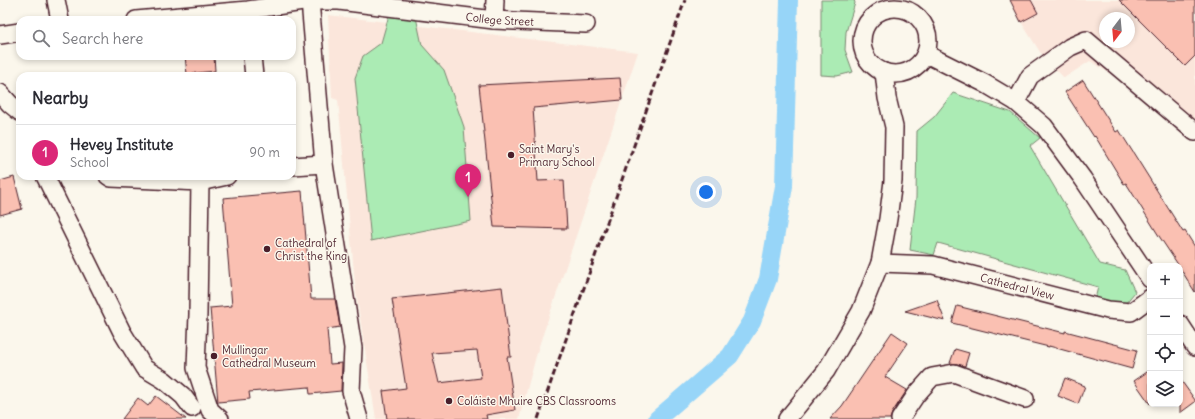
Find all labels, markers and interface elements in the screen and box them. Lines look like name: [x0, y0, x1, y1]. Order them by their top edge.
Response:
street label: College Street: [465, 10, 534, 29]
north arrow: [1099, 12, 1135, 48]
search box: [16, 16, 296, 60]
icon: search: [30, 27, 52, 49]
text: Search here: [62, 29, 143, 48]
text: Nearby: [32, 87, 88, 109]
text: Hevey Institute: [70, 135, 173, 154]
place label: Saint Mary's Primary School: [519, 142, 595, 169]
text: 1: [42, 144, 48, 161]
text: 90 m: [249, 144, 280, 161]
marker: Saint Mary's Primary School: [506, 150, 516, 160]
text: School: [70, 154, 109, 171]
pin: 1: [455, 164, 481, 197]
your location: [696, 182, 716, 202]
place label: Cathedral of Christ the King: [275, 236, 347, 263]
marker: Cathedral of Christ the King: [262, 244, 272, 254]
map controls: [1147, 263, 1183, 407]
button: +: [1147, 263, 1183, 299]
street label: Cathedral View: [979, 270, 1056, 303]
button: −: [1147, 299, 1183, 335]
button: locate: [1147, 335, 1183, 371]
place label: Mullingar Cathedral Museum: [222, 343, 316, 370]
marker: Mullingar Cathedral Museum: [209, 351, 219, 361]
button: layers: [1147, 371, 1183, 407]
place label: Coláiste Mhuire CBS Classrooms: [457, 394, 616, 408]
marker: Coláiste Mhuire CBS Classrooms: [444, 396, 454, 406]

